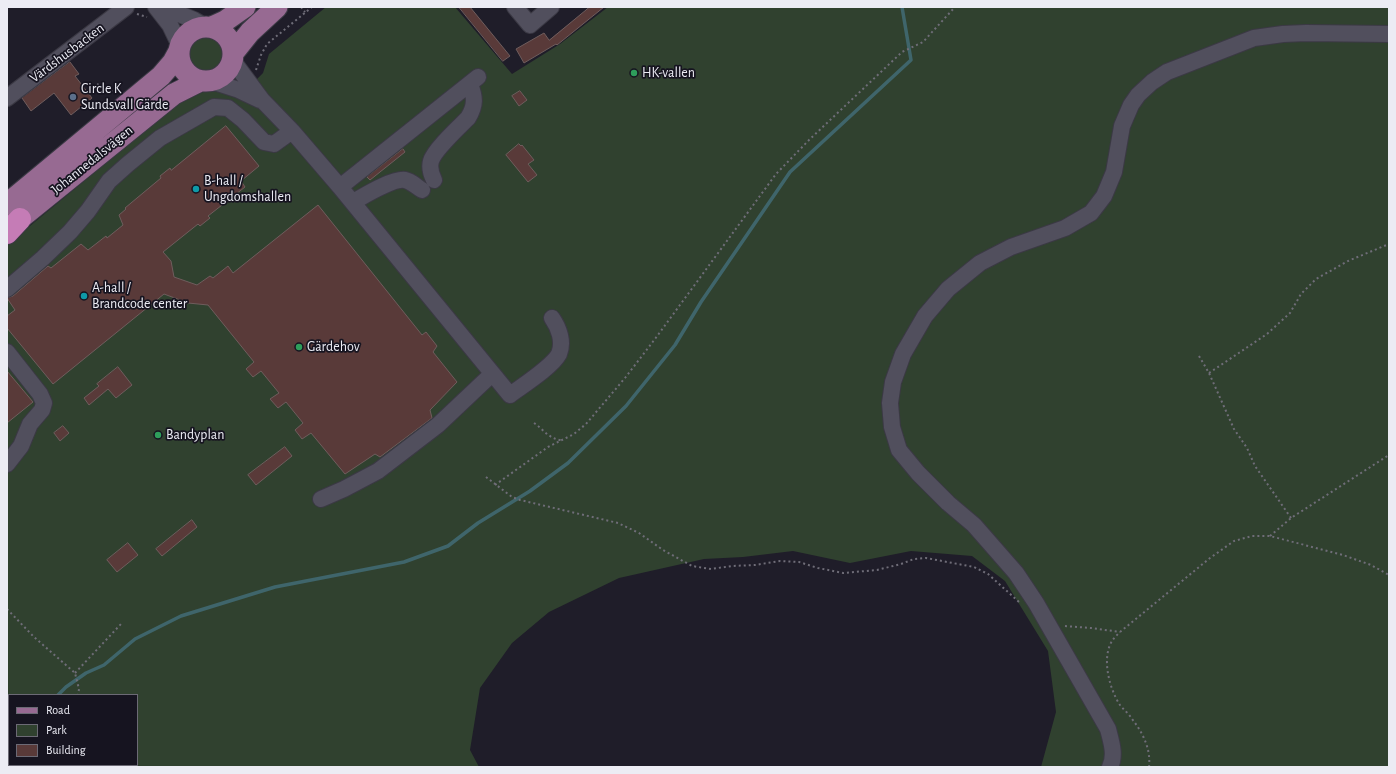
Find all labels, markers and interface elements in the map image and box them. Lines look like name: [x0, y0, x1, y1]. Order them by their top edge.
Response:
street label: Värdshusbacken: [26, 20, 108, 86]
place label: HK-vallen: [642, 65, 695, 81]
marker: HK-vallen: [629, 68, 639, 78]
place label: Circle K Sundsvall Gärde: [81, 81, 168, 114]
marker: Circle K Sundsvall Gärde: [68, 92, 78, 102]
street label: Johannedalsvägen: [48, 122, 136, 198]
place label: B-hall / Ungdomshallen: [204, 173, 291, 206]
marker: B-hall / Ungdomshallen: [191, 184, 201, 194]
place label: A-hall / Brandcode center: [92, 280, 187, 312]
marker: A-hall / Brandcode center: [79, 291, 89, 301]
place label: Gärdehov: [307, 339, 360, 355]
marker: Gärdehov: [294, 342, 304, 352]
place label: Bandyplan: [166, 427, 224, 443]
marker: Bandyplan: [153, 430, 163, 440]
legend: [8, 694, 138, 766]
text: Road: [46, 704, 70, 716]
text: Park: [46, 724, 67, 736]
text: Building: [46, 744, 86, 756]

